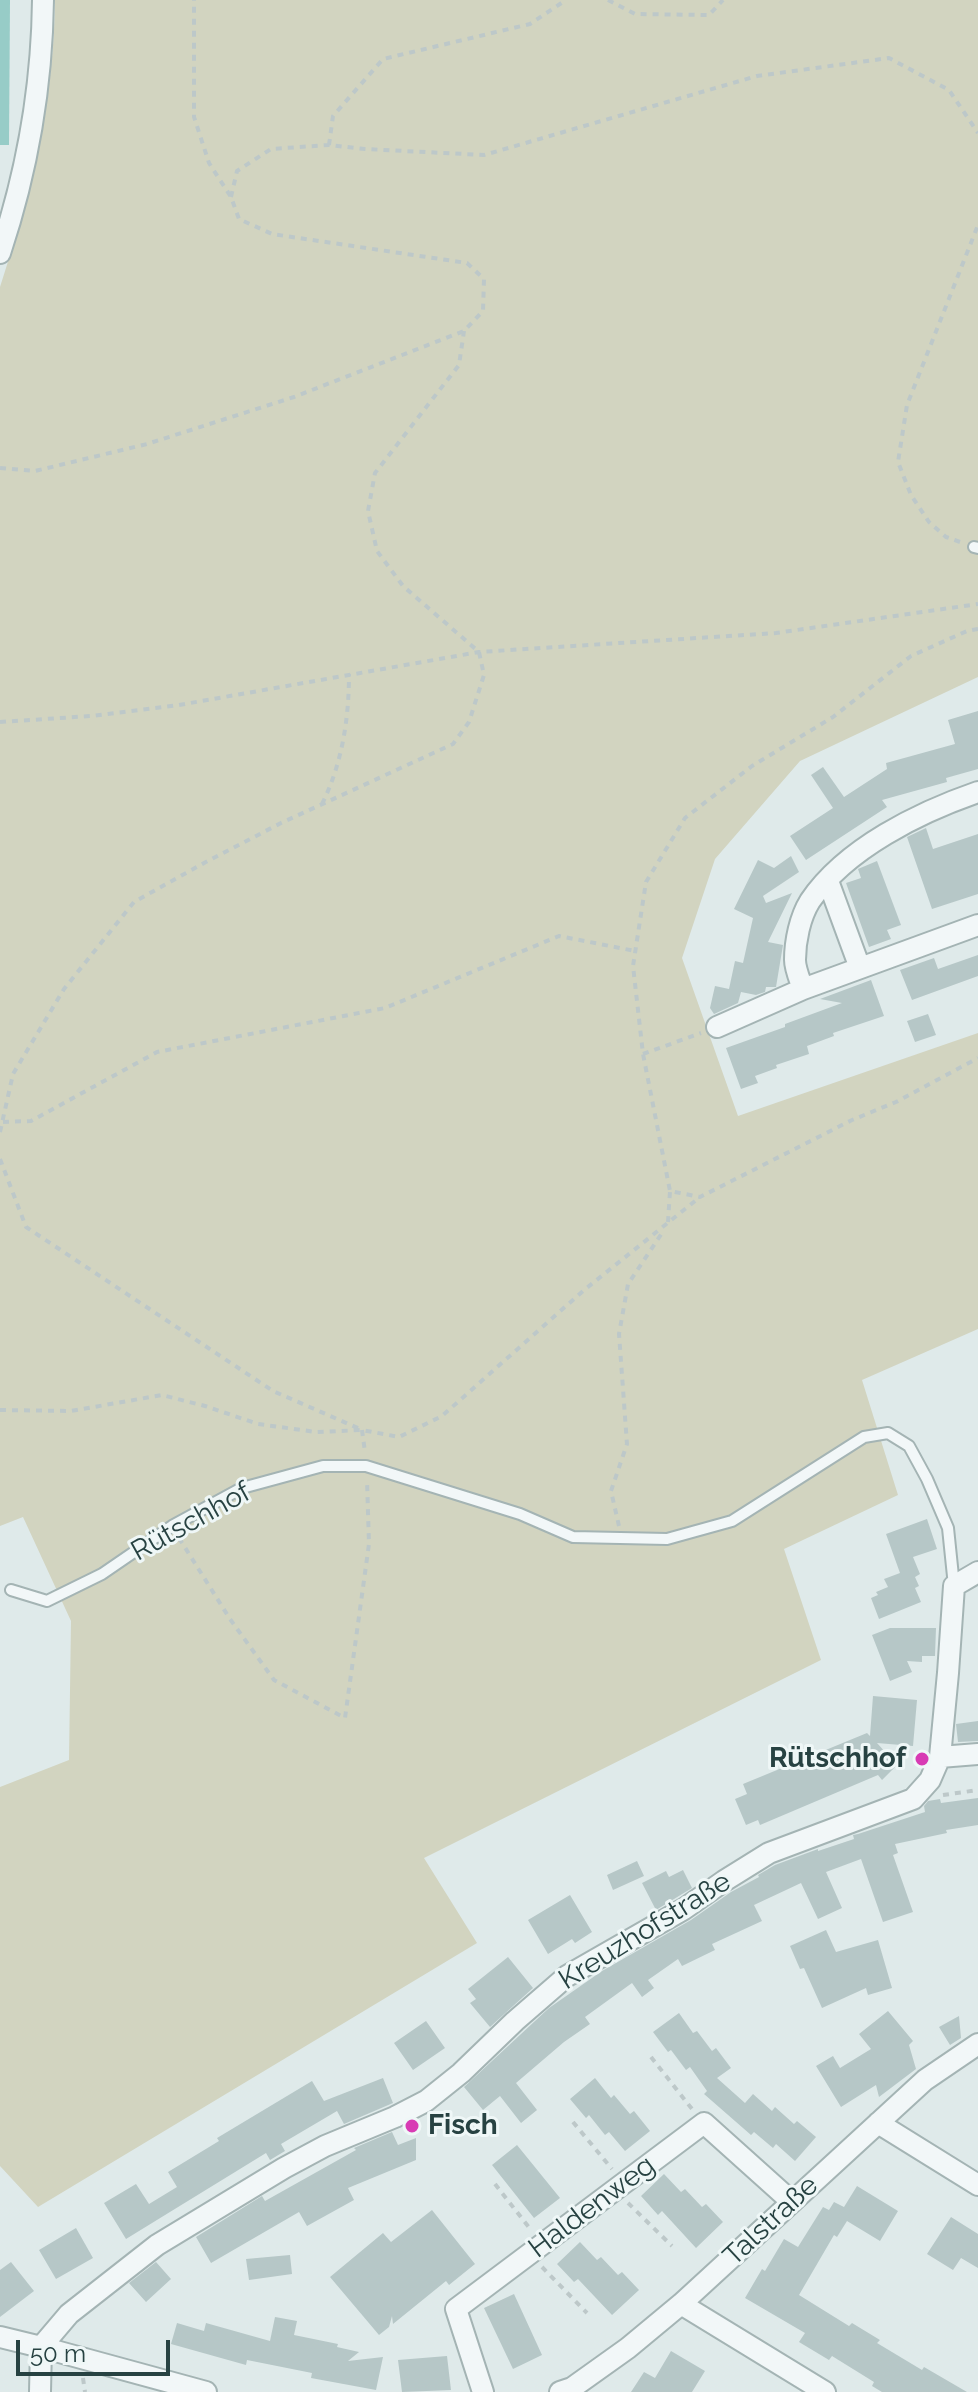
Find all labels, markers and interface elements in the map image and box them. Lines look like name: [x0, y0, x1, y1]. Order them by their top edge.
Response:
street label: Rütschhof: [125, 1475, 257, 1569]
place label: Rütschhof: [769, 1742, 906, 1776]
marker: Rütschhof: [913, 1750, 931, 1768]
street label: Kreuzhofstraße: [553, 1865, 737, 1997]
place label: Fisch: [428, 2109, 498, 2143]
marker: Fisch: [403, 2117, 421, 2135]
street label: Haldenweg: [522, 2149, 662, 2265]
street label: Talstraße: [717, 2169, 825, 2273]
scale bar: [20, 2324, 174, 2374]
text: 50 m: [30, 2339, 86, 2368]

